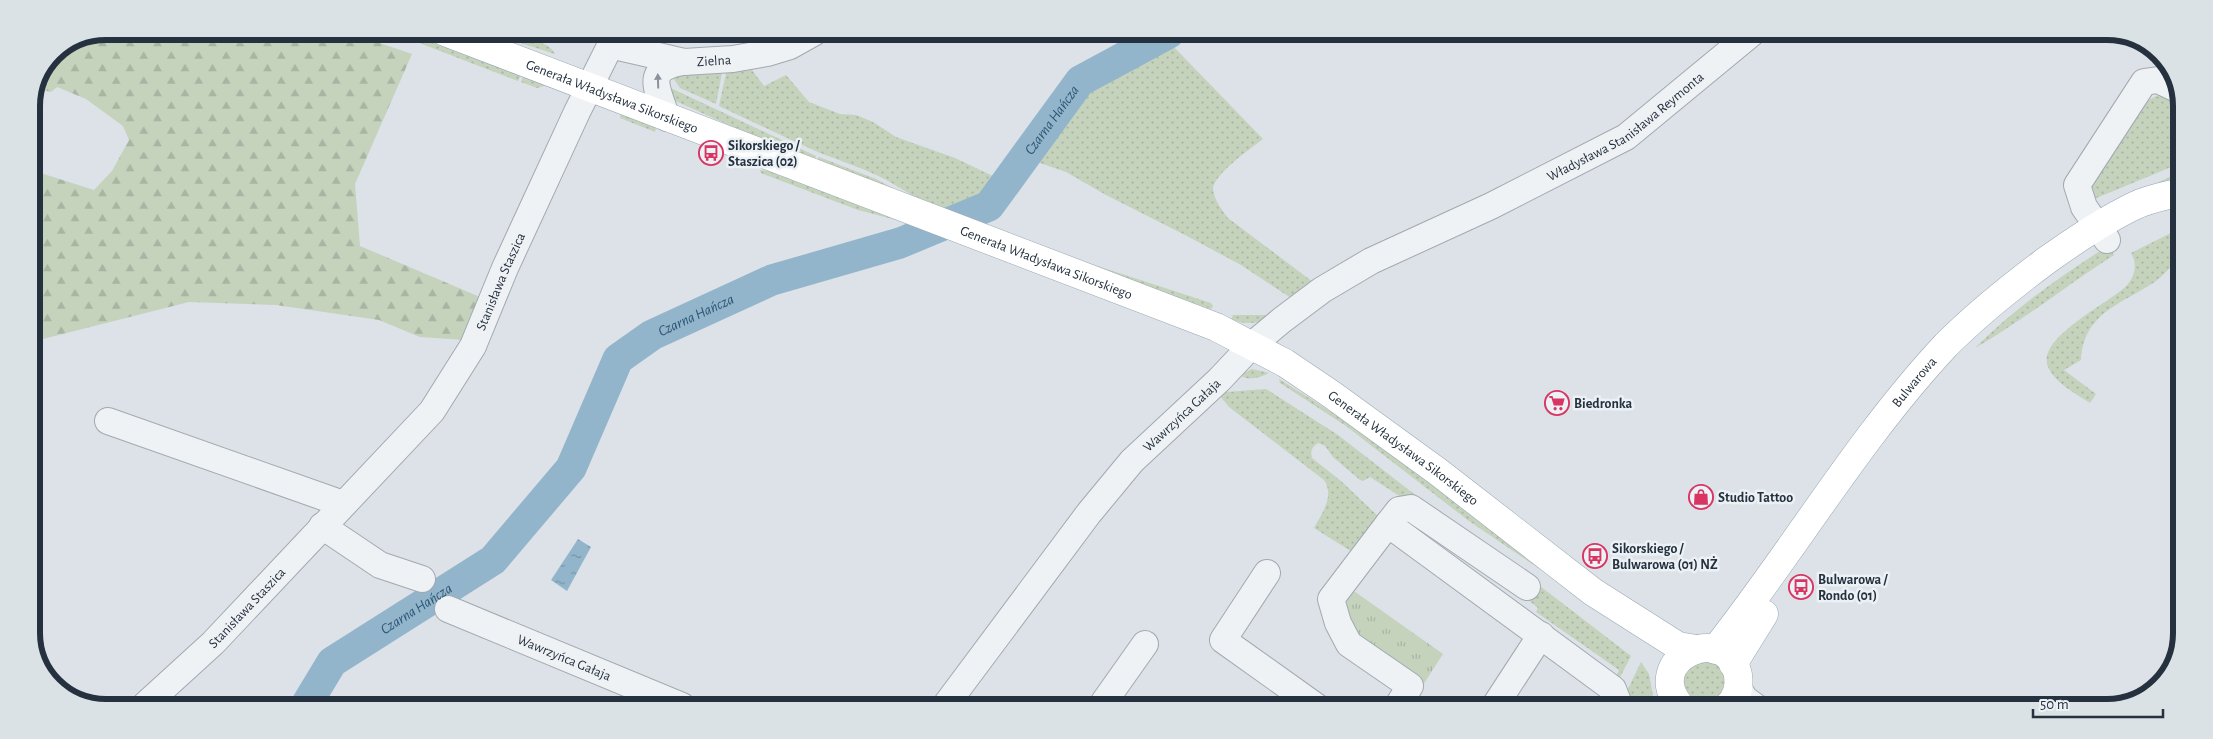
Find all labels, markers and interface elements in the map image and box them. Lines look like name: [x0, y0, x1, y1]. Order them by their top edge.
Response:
street label: Zielna: [696, 53, 732, 69]
street label: Generała Władysława Sikorskiego: [524, 58, 700, 136]
street label: Władysława Stanisława Reymonta: [1545, 70, 1707, 184]
one-way arrow: [654, 73, 662, 89]
water label: Czarna Hańcza: [1022, 83, 1082, 157]
place label: Sikorskiego / Staszica (02): [728, 139, 800, 169]
bus stop icon: Sikorskiego / Staszica (02): [698, 140, 724, 166]
street label: Generała Władysława Sikorskiego: [958, 224, 1134, 302]
street label: Stanisława Staszica: [474, 230, 528, 333]
water label: Czarna Hańcza: [656, 292, 736, 339]
street label: Bulwarowa: [1890, 354, 1940, 410]
street label: Wawrzyńca Gałaja: [1141, 376, 1224, 455]
street label: Generała Władysława Sikorskiego: [1325, 388, 1481, 508]
supermarket icon: Biedronka: [1544, 390, 1570, 416]
place label: Biedronka: [1574, 397, 1633, 411]
shop icon: Studio Tattoo: [1688, 484, 1714, 510]
place label: Studio Tattoo: [1718, 491, 1793, 505]
place label: Sikorskiego / Bulwarowa (01) NŻ: [1612, 542, 1718, 572]
bus stop icon: Sikorskiego / Bulwarowa (01) NŻ: [1582, 543, 1608, 569]
street label: Stanisława Staszica: [206, 565, 289, 651]
place label: Bulwarowa / Rondo (01): [1818, 573, 1888, 603]
bus stop icon: Bulwarowa / Rondo (01): [1788, 574, 1814, 600]
water label: Czarna Hańcza: [378, 581, 455, 637]
street label: Wawrzyńca Gałaja: [515, 633, 613, 684]
scale bar: [2033, 686, 2163, 718]
text: 50 m: [2040, 697, 2069, 712]

